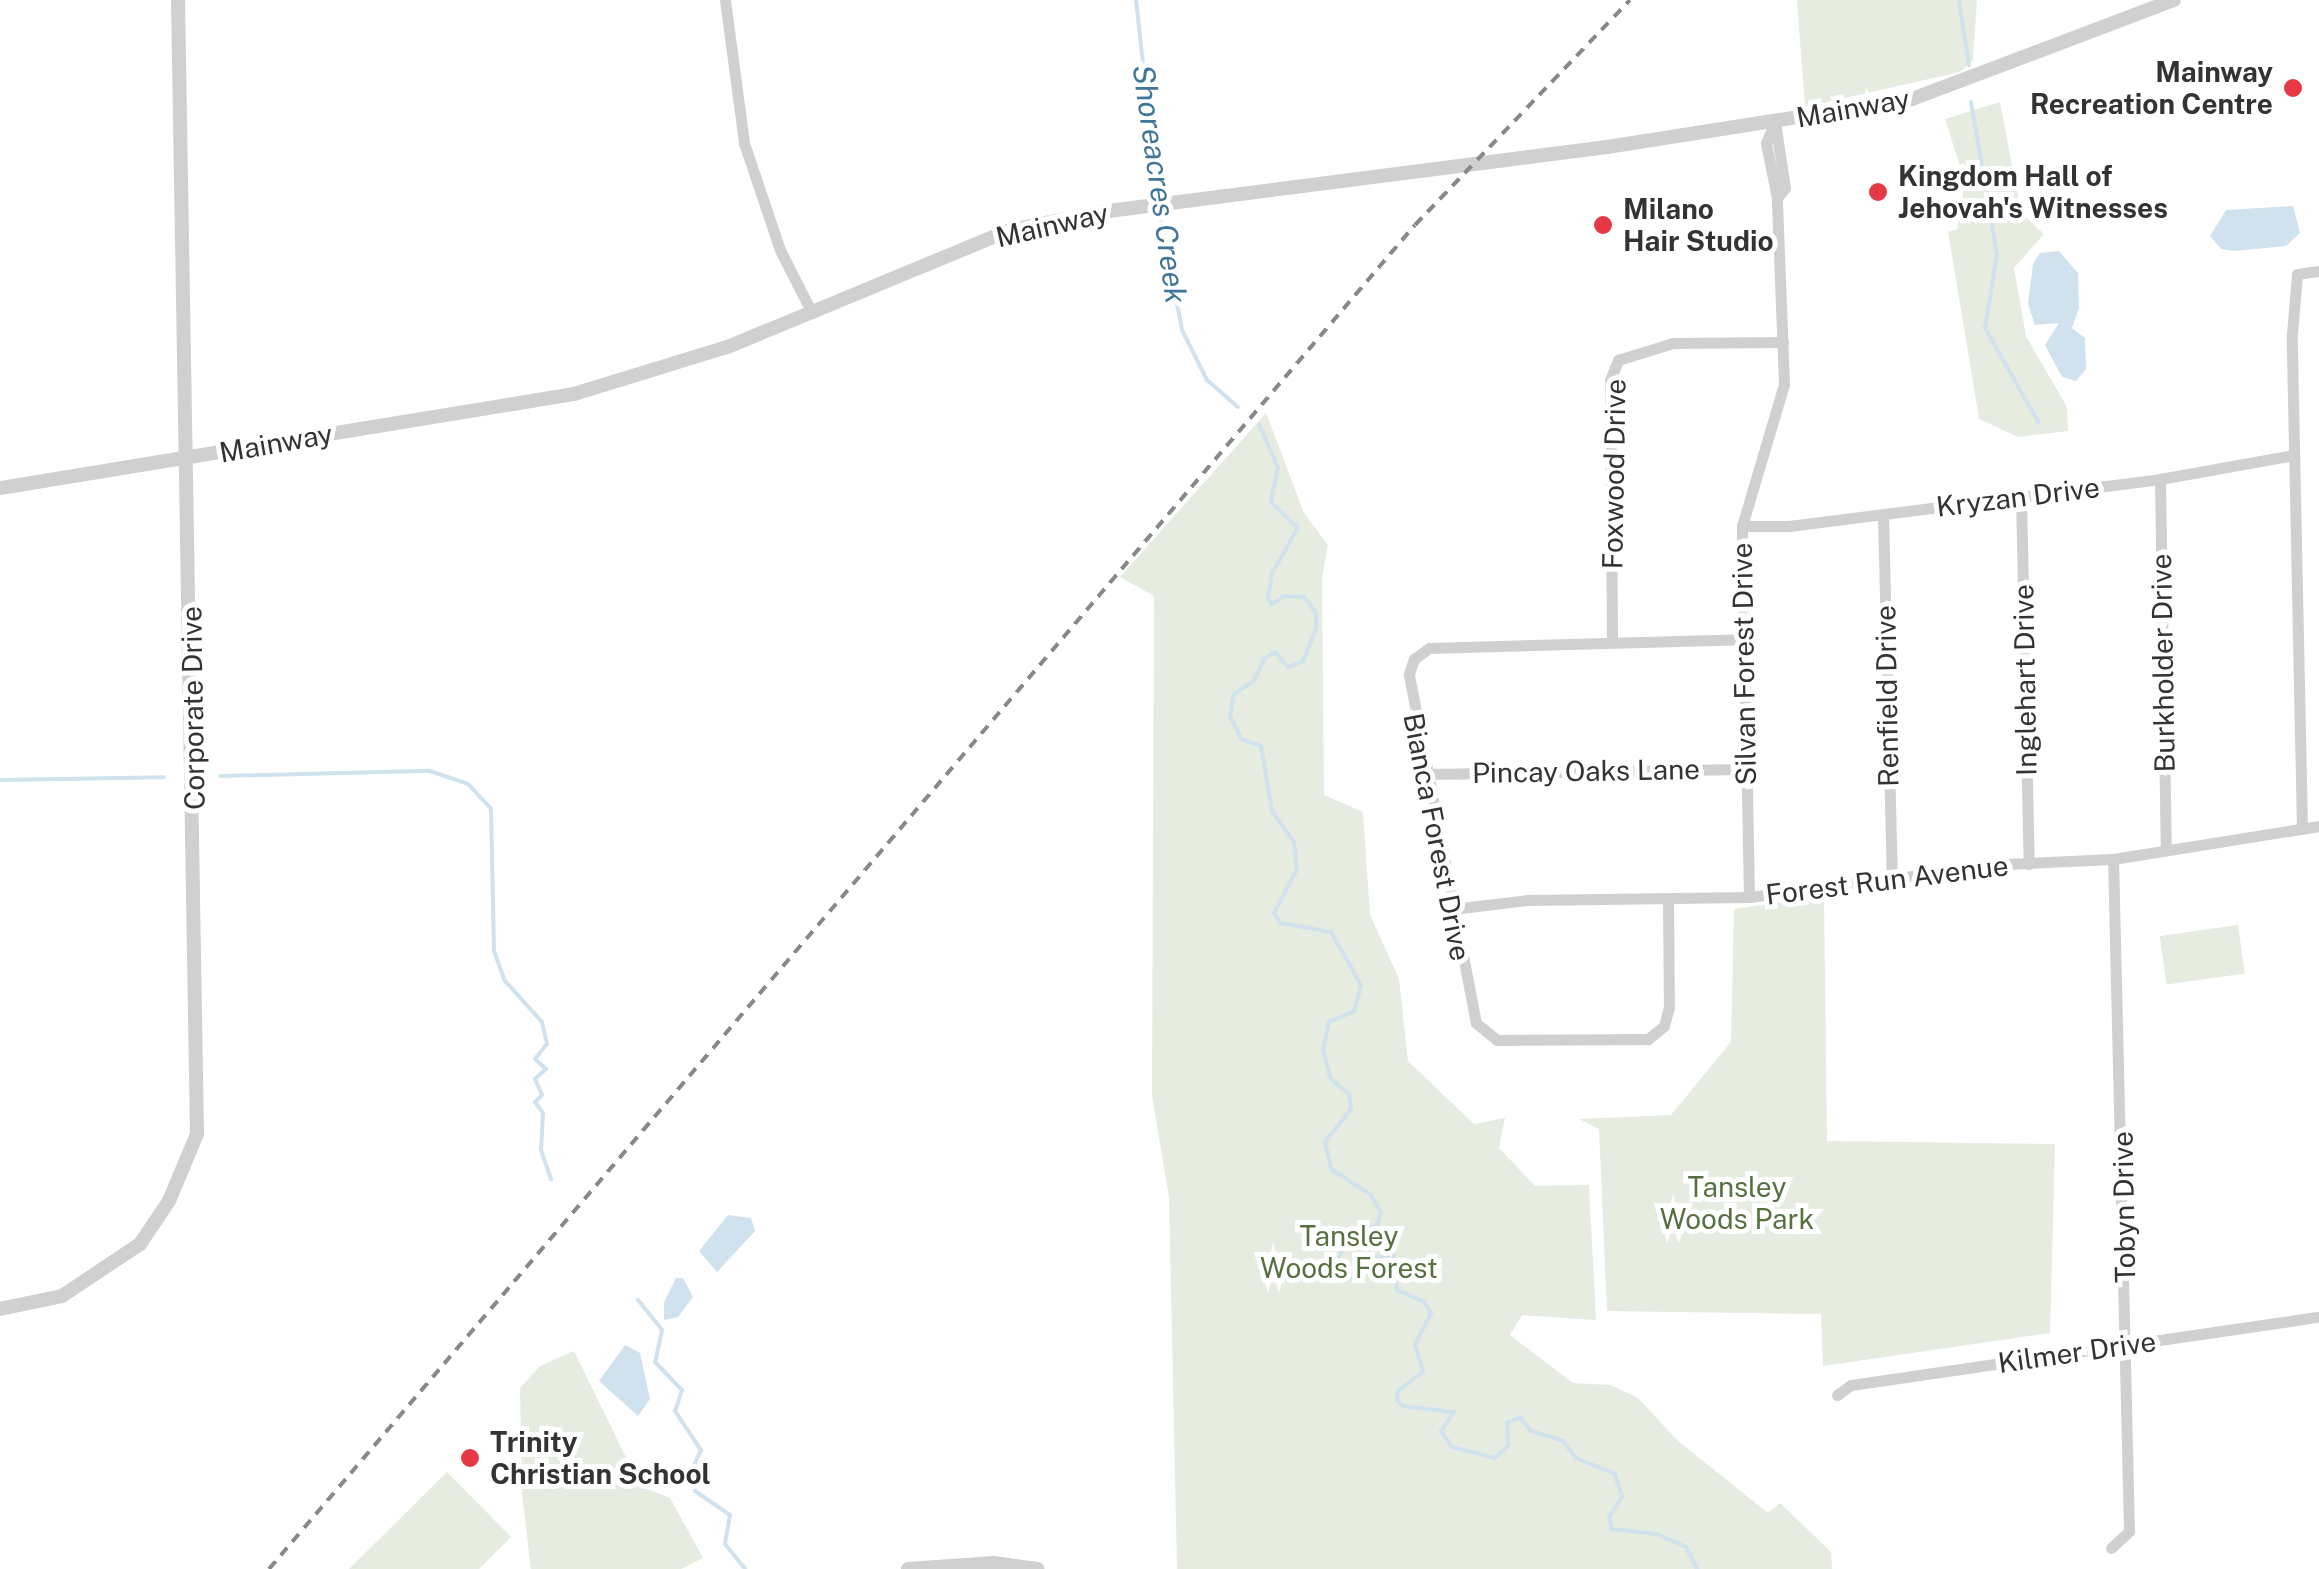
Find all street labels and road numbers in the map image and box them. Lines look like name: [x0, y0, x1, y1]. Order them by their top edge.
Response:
street label: Mainway: [1794, 82, 1912, 134]
street label: Mainway: [992, 196, 1112, 254]
street label: Foxwood Drive: [1596, 378, 1632, 570]
street label: Mainway: [217, 417, 335, 469]
street label: Kryzan Drive: [1934, 470, 2102, 524]
street label: Silvan Forest Drive: [1725, 542, 1763, 786]
street label: Burkholder Drive: [2144, 553, 2182, 773]
street label: Inglehart Drive: [2007, 584, 2043, 776]
street label: Renfield Drive: [1869, 605, 1905, 787]
street label: Corporate Drive: [174, 606, 212, 810]
street label: Bianca Forest Drive: [1396, 710, 1478, 964]
street label: Pincay Oaks Lane: [1472, 752, 1700, 790]
street label: Forest Run Avenue: [1764, 848, 2010, 912]
street label: Tobyn Drive: [2106, 1131, 2142, 1283]
street label: Kilmer Drive: [1996, 1324, 2158, 1380]

